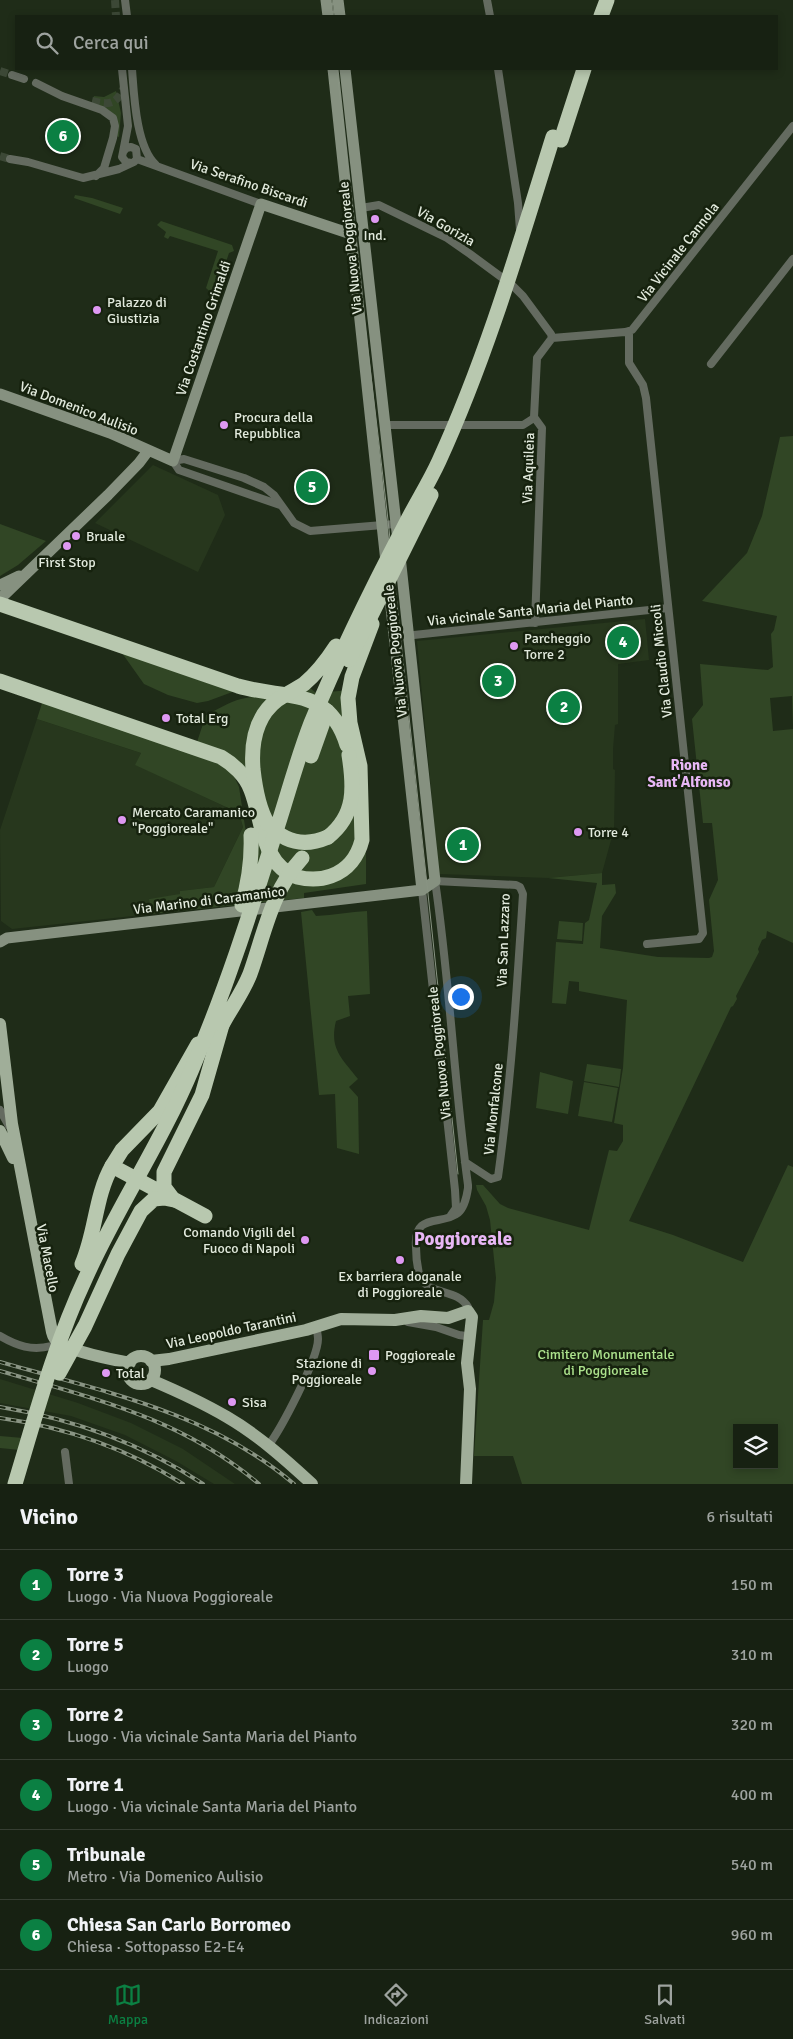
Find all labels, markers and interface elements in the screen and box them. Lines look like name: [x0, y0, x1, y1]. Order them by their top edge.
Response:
search box: [15, 15, 778, 70]
icon: search: [33, 29, 61, 57]
text: Cerca qui: [73, 31, 149, 55]
pin: 6: [47, 117, 79, 155]
street label: Via Serafino Biscardi: [188, 155, 310, 212]
street label: Via Nuova Poggioreale: [335, 181, 366, 315]
street label: Via Vicinale Cannola: [634, 199, 723, 306]
street label: Via Gorizia: [414, 203, 478, 250]
marker: Ind.: [369, 213, 381, 225]
place label: Ind.: [364, 227, 386, 244]
street label: Via Costantino Grimaldi: [172, 258, 235, 398]
place label: Palazzo di Giustizia: [107, 294, 167, 327]
marker: Palazzo di Giustizia: [91, 304, 103, 316]
street label: Via Domenico Aulisio: [17, 378, 141, 439]
place label: Procura della Repubblica: [234, 409, 313, 442]
marker: Procura della Repubblica: [218, 419, 230, 431]
street label: Via Aquileia: [519, 432, 538, 504]
pin: 5: [296, 468, 328, 506]
place label: Bruale: [86, 528, 125, 545]
marker: Bruale: [70, 530, 82, 542]
marker: First Stop: [61, 540, 73, 552]
place label: First Stop: [38, 554, 96, 571]
street label: Via Nuova Poggioreale: [380, 584, 411, 718]
street label: Via vicinale Santa Maria del Pianto: [426, 591, 634, 630]
street label: Via Claudio Miccoli: [647, 603, 676, 719]
pin: 4: [607, 623, 639, 661]
place label: Parcheggio Torre 2: [524, 630, 591, 663]
marker: Parcheggio Torre 2: [508, 640, 520, 652]
pin: 3: [482, 662, 514, 700]
pin: 2: [548, 688, 580, 726]
place label: Total Erg: [176, 710, 228, 727]
marker: Total Erg: [160, 712, 172, 724]
district label: Rione Sant'Alfonso: [647, 756, 731, 791]
place label: Mercato Caramanico "Poggioreale": [132, 804, 255, 837]
marker: Mercato Caramanico "Poggioreale": [116, 814, 128, 826]
place label: Torre 4: [588, 824, 629, 841]
pin: 1: [447, 826, 479, 864]
marker: Torre 4: [572, 826, 584, 838]
street label: Via Marino di Caramanico: [132, 883, 286, 918]
street label: Via San Lazzaro: [493, 893, 514, 987]
your location: [448, 984, 474, 1010]
street label: Via Nuova Poggioreale: [424, 986, 455, 1120]
street label: Via Monfalcone: [480, 1062, 507, 1156]
street label: Via Macello: [33, 1223, 62, 1294]
place label: Comando Vigili del Fuoco di Napoli: [183, 1224, 295, 1257]
district label: Poggioreale: [414, 1227, 512, 1251]
marker: Comando Vigili del Fuoco di Napoli: [299, 1234, 311, 1246]
marker: Ex barriera doganale di Poggioreale: [394, 1254, 406, 1266]
place label: Ex barriera doganale di Poggioreale: [338, 1268, 462, 1301]
street label: Via Leopoldo Tarantini: [164, 1308, 298, 1353]
park label: Cimitero Monumentale di Poggioreale: [538, 1346, 674, 1379]
place label: Poggioreale: [385, 1347, 456, 1364]
marker: Poggioreale: [367, 1348, 381, 1362]
place label: Stazione di Poggioreale: [291, 1355, 362, 1388]
place label: Total: [116, 1365, 145, 1382]
marker: Stazione di Poggioreale: [366, 1365, 378, 1377]
marker: Total: [100, 1367, 112, 1379]
place label: Sisa: [242, 1394, 267, 1411]
marker: Sisa: [226, 1396, 238, 1408]
map controls: [733, 1424, 778, 1469]
button: layers: [733, 1424, 778, 1469]
text: Vicino: [20, 1504, 78, 1530]
text: 6 risultati: [707, 1507, 773, 1527]
text: Torre 3: [67, 1563, 124, 1587]
text: 1: [32, 1575, 40, 1595]
text: 150 m: [731, 1575, 773, 1595]
text: Luogo · Via Nuova Poggioreale: [67, 1587, 273, 1607]
text: Torre 5: [67, 1633, 124, 1657]
text: 2: [32, 1645, 40, 1665]
text: 310 m: [731, 1645, 773, 1665]
text: Luogo: [67, 1657, 109, 1677]
text: Torre 2: [67, 1703, 124, 1727]
text: 3: [32, 1715, 40, 1735]
text: 320 m: [731, 1715, 773, 1735]
text: Luogo · Via vicinale Santa Maria del Pianto: [67, 1727, 357, 1747]
text: Torre 1: [67, 1773, 124, 1797]
text: 4: [32, 1785, 40, 1805]
text: 400 m: [731, 1785, 773, 1805]
text: Luogo · Via vicinale Santa Maria del Pianto: [67, 1797, 357, 1817]
text: Tribunale: [67, 1843, 145, 1867]
text: 5: [32, 1855, 40, 1875]
text: 540 m: [731, 1855, 773, 1875]
text: Metro · Via Domenico Aulisio: [67, 1867, 263, 1887]
text: Chiesa San Carlo Borromeo: [67, 1913, 291, 1937]
text: 6: [32, 1925, 40, 1945]
text: 960 m: [731, 1925, 773, 1945]
text: Chiesa · Sottopasso E2-E4: [67, 1937, 245, 1957]
tab: Mappa: [108, 1981, 148, 2028]
tab: Indicazioni: [364, 1981, 429, 2028]
tab: Salvati: [644, 1981, 685, 2028]

